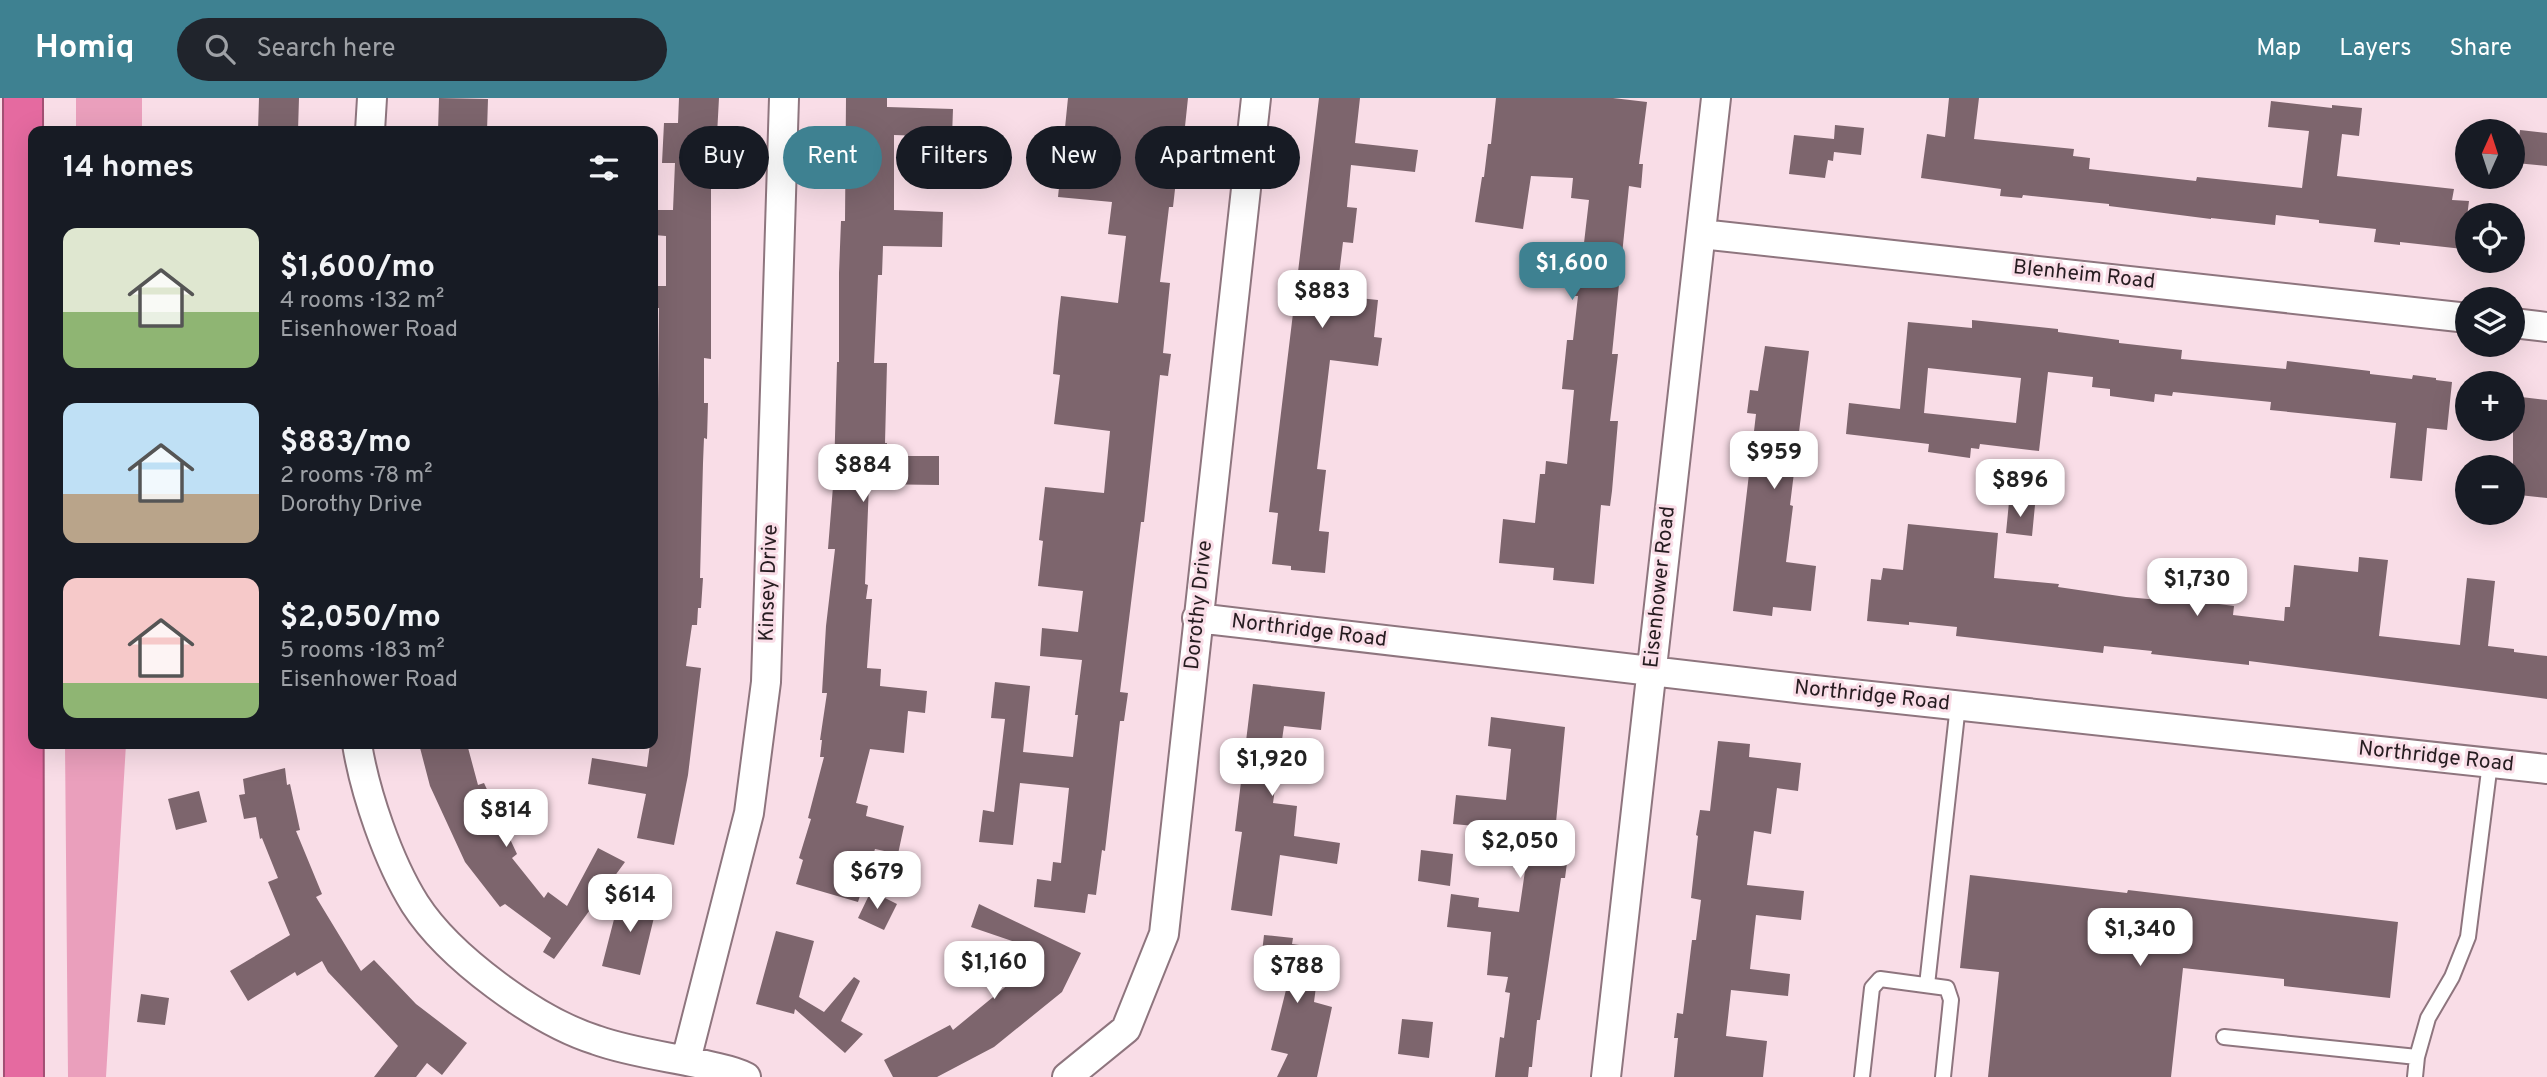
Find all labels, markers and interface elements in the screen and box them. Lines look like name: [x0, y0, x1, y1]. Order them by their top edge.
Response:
search box: [177, 18, 667, 81]
text: Homiq: [35, 28, 135, 70]
icon: search: [201, 30, 239, 68]
text: Search here: [257, 33, 395, 66]
text: Map: [2256, 34, 2301, 64]
text: Layers: [2339, 34, 2411, 64]
text: Share: [2449, 34, 2512, 64]
north arrow: [2455, 119, 2525, 189]
map controls: [2455, 119, 2525, 525]
chip: Buy: [679, 126, 769, 189]
chip: Rent: [783, 126, 882, 189]
chip: Filters: [896, 126, 1012, 189]
chip: New: [1026, 126, 1121, 189]
chip: Apartment: [1135, 126, 1300, 189]
icon: filters: [585, 149, 623, 187]
text: 14 homes: [63, 150, 194, 187]
button: locate: [2455, 203, 2525, 273]
pin: $1,600: [1515, 242, 1629, 302]
text: $1,600/mo: [280, 250, 435, 287]
text: $1,600: [1535, 250, 1609, 279]
street label: Blenheim Road: [2012, 254, 2156, 296]
icon: home: [119, 256, 203, 340]
pin: $883: [1281, 271, 1363, 330]
text: $883: [1294, 278, 1350, 307]
text: 4 rooms · 132 m²: [280, 287, 444, 316]
button: layers: [2455, 287, 2525, 357]
text: Eisenhower Road: [280, 316, 458, 345]
button: +: [2455, 371, 2525, 441]
text: $883/mo: [280, 425, 411, 462]
icon: home: [119, 431, 203, 515]
pin: $959: [1733, 432, 1815, 491]
text: $959: [1746, 439, 1802, 468]
pin: $884: [822, 444, 904, 504]
text: $884: [834, 452, 892, 481]
button: −: [2455, 455, 2525, 525]
pin: $896: [1979, 460, 2061, 519]
text: 2 rooms · 78 m²: [280, 462, 433, 491]
text: $896: [1992, 467, 2048, 496]
text: Dorothy Drive: [280, 491, 422, 520]
street label: Eisenhower Road: [1638, 505, 1682, 669]
street label: Kinsey Drive: [753, 524, 785, 642]
street label: Dorothy Drive: [1179, 539, 1219, 671]
pin: $1,730: [2140, 559, 2254, 618]
text: $1,730: [2163, 566, 2231, 595]
text: $2,050/mo: [280, 600, 441, 637]
icon: home: [119, 606, 203, 690]
street label: Northridge Road: [1230, 608, 1388, 654]
text: 5 rooms · 183 m²: [280, 637, 445, 666]
text: Eisenhower Road: [280, 666, 458, 695]
street label: Northridge Road: [1793, 674, 1951, 718]
street label: Northridge Road: [2357, 735, 2515, 779]
pin: $1,920: [1215, 738, 1329, 798]
text: $1,920: [1236, 746, 1308, 775]
pin: $814: [465, 790, 547, 849]
text: $814: [480, 797, 532, 826]
pin: $2,050: [1463, 820, 1577, 880]
text: $2,050: [1481, 828, 1559, 857]
pin: $679: [836, 852, 918, 911]
text: $679: [850, 859, 904, 888]
pin: $614: [589, 874, 671, 934]
text: $614: [604, 882, 656, 911]
pin: $1,340: [2083, 908, 2197, 968]
text: $1,340: [2104, 916, 2176, 945]
pin: $1,160: [937, 942, 1051, 1001]
pin: $788: [1256, 946, 1338, 1005]
text: $1,160: [960, 949, 1028, 978]
text: $788: [1270, 953, 1324, 982]

